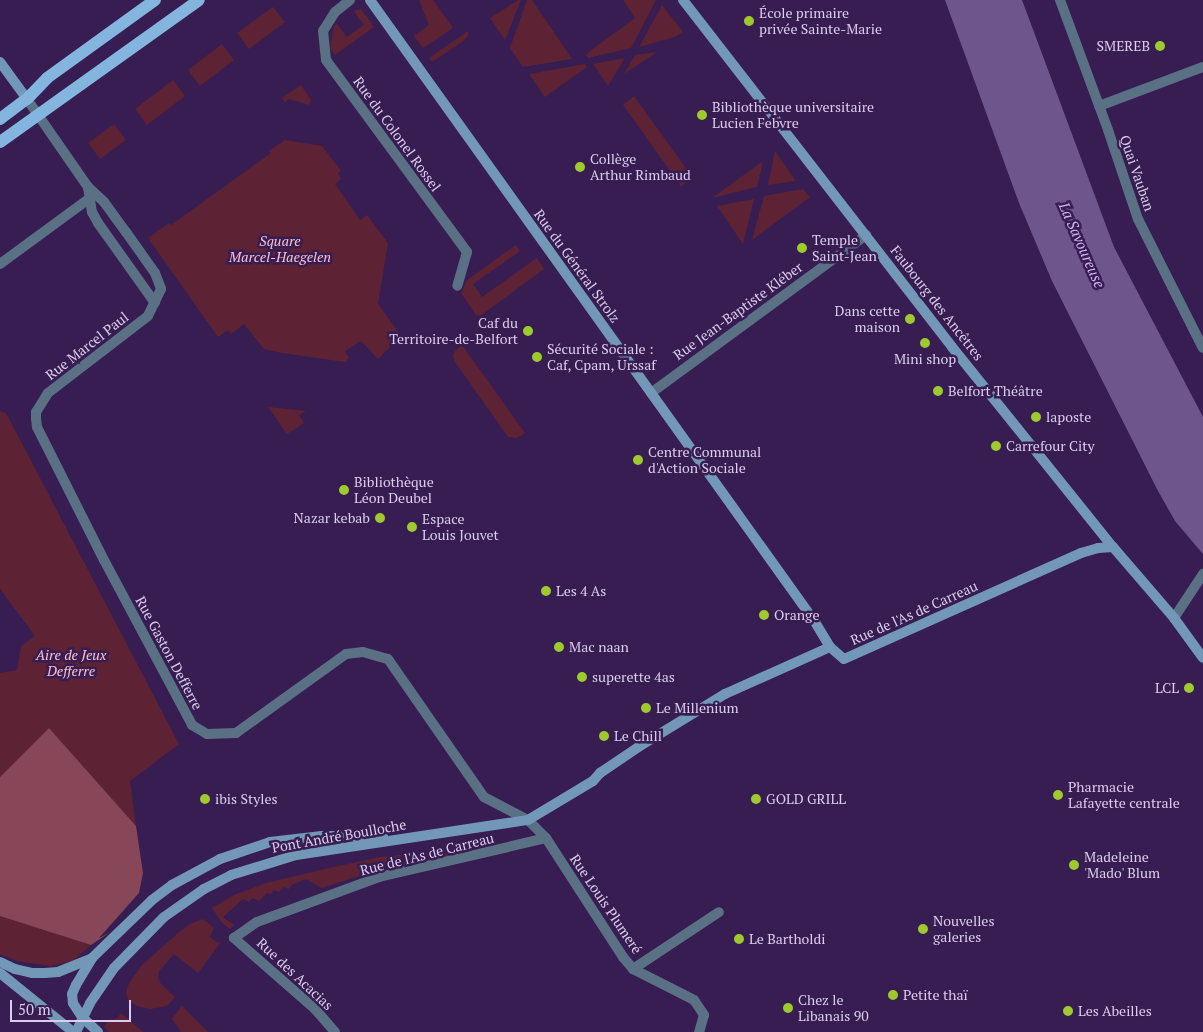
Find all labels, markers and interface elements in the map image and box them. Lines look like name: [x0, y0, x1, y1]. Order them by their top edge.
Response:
place label: École primaire privée Sainte-Marie: [759, 5, 882, 38]
marker: École primaire privée Sainte-Marie: [743, 15, 755, 27]
place label: SMEREB: [1097, 38, 1150, 54]
marker: SMEREB: [1154, 40, 1166, 52]
street label: Rue du Colonel Rossel: [350, 73, 444, 195]
place label: Bibliothèque universitaire Lucien Febvre: [712, 99, 874, 132]
marker: Bibliothèque universitaire Lucien Febvre: [696, 109, 708, 121]
street label: Quai Vauban: [1116, 133, 1158, 213]
place label: Collège Arthur Rimbaud: [590, 151, 691, 184]
marker: Collège Arthur Rimbaud: [574, 161, 586, 173]
water label: La Savoureuse: [1055, 199, 1109, 291]
street label: Rue du Général Strolz: [530, 206, 624, 326]
place label: Temple Saint-Jean: [812, 232, 877, 264]
park label: Square Marcel-Haegelen: [229, 233, 331, 266]
marker: Temple Saint-Jean: [796, 242, 808, 254]
street label: Faubourg des Ancêtres: [887, 242, 987, 364]
street label: Rue Jean-Baptiste Kléber: [670, 259, 806, 363]
place label: Dans cette maison: [835, 303, 900, 336]
street label: Rue Marcel Paul: [42, 308, 132, 384]
marker: Dans cette maison: [904, 313, 916, 325]
place label: Caf du Territoire-de-Belfort: [389, 315, 518, 348]
marker: Caf du Territoire-de-Belfort: [522, 325, 534, 337]
marker: Mini shop: [919, 337, 931, 349]
place label: Sécurité Sociale : Caf, Cpam, Urssaf: [547, 341, 657, 374]
marker: Sécurité Sociale : Caf, Cpam, Urssaf: [531, 351, 543, 363]
place label: Mini shop: [894, 351, 956, 367]
place label: Belfort Théâtre: [948, 383, 1043, 399]
marker: Belfort Théâtre: [932, 385, 944, 397]
place label: laposte: [1046, 409, 1091, 425]
marker: laposte: [1030, 411, 1042, 423]
place label: Carrefour City: [1006, 438, 1094, 454]
marker: Carrefour City: [990, 440, 1002, 452]
place label: Centre Communal d'Action Sociale: [648, 444, 761, 477]
marker: Centre Communal d'Action Sociale: [632, 454, 644, 466]
place label: Bibliothèque Léon Deubel: [354, 474, 434, 507]
marker: Bibliothèque Léon Deubel: [338, 484, 350, 496]
place label: Nazar kebab: [294, 510, 370, 526]
place label: Espace Louis Jouvet: [422, 511, 499, 544]
marker: Nazar kebab: [374, 512, 386, 524]
marker: Espace Louis Jouvet: [406, 521, 418, 533]
street label: Rue de l'As de Carreau: [848, 577, 980, 649]
place label: Les 4 As: [556, 583, 607, 599]
marker: Les 4 As: [540, 585, 552, 597]
street label: Rue Gaston Defferre: [132, 593, 206, 713]
place label: Orange: [774, 607, 820, 623]
marker: Orange: [758, 609, 770, 621]
place label: Mac naan: [569, 639, 629, 655]
marker: Mac naan: [553, 641, 565, 653]
park label: Aire de Jeux Defferre: [36, 647, 106, 680]
place label: superette 4as: [592, 669, 675, 685]
marker: superette 4as: [576, 671, 588, 683]
place label: LCL: [1155, 680, 1179, 696]
marker: LCL: [1183, 682, 1195, 694]
place label: Le Millenium: [656, 700, 739, 716]
marker: Le Millenium: [640, 702, 652, 714]
place label: Le Chill: [614, 728, 662, 744]
marker: Le Chill: [598, 730, 610, 742]
place label: Pharmacie Lafayette centrale: [1068, 779, 1180, 812]
marker: Pharmacie Lafayette centrale: [1052, 789, 1064, 801]
place label: ibis Styles: [215, 791, 278, 807]
place label: GOLD GRILL: [766, 791, 846, 807]
marker: ibis Styles: [199, 793, 211, 805]
marker: GOLD GRILL: [750, 793, 762, 805]
street label: Pont André Boulloche: [270, 816, 408, 856]
street label: Rue de l'As de Carreau: [358, 829, 496, 879]
place label: Madeleine 'Mado' Blum: [1084, 849, 1161, 882]
street label: Rue Louis Plumeré: [566, 851, 646, 957]
marker: Madeleine 'Mado' Blum: [1068, 859, 1080, 871]
place label: Nouvelles galeries: [933, 913, 994, 946]
marker: Nouvelles galeries: [917, 923, 929, 935]
place label: Le Bartholdi: [749, 931, 826, 947]
marker: Le Bartholdi: [733, 933, 745, 945]
street label: Rue des Acacias: [253, 934, 337, 1014]
place label: Petite thaï: [903, 987, 968, 1003]
marker: Petite thaï: [887, 989, 899, 1001]
scale bar: [12, 990, 134, 1022]
place label: Chez le Libanais 90: [798, 992, 869, 1024]
text: 50 m: [18, 999, 51, 1019]
marker: Chez le Libanais 90: [782, 1002, 794, 1014]
place label: Les Abeilles: [1078, 1003, 1152, 1019]
marker: Les Abeilles: [1062, 1005, 1074, 1017]

